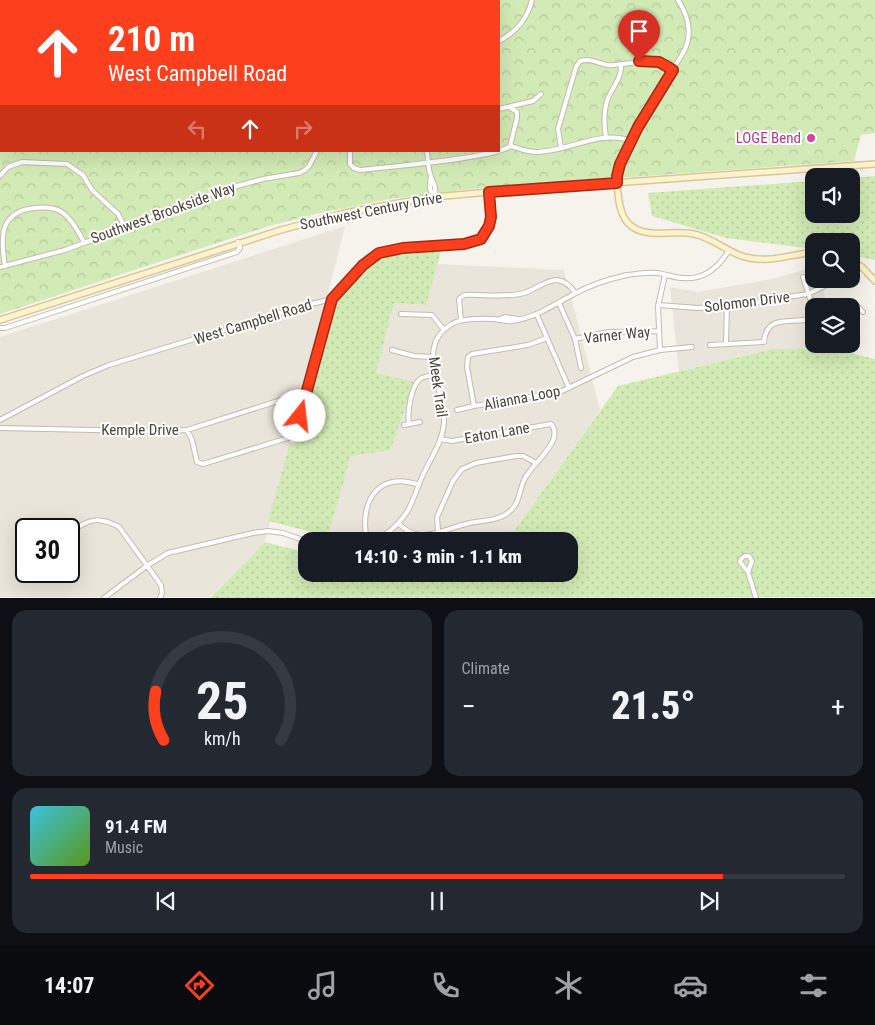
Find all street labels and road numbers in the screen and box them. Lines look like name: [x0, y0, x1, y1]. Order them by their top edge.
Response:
street label: Southwest Brookside Way: [88, 178, 238, 248]
street label: Southwest Century Drive: [298, 188, 444, 234]
street label: Solomon Drive: [703, 288, 791, 316]
street label: West Campbell Road: [192, 296, 314, 348]
street label: Varner Way: [583, 323, 651, 347]
street label: Meek Trail: [425, 356, 451, 418]
street label: Alianna Loop: [482, 382, 562, 414]
street label: Eaton Lane: [463, 418, 531, 448]
street label: Kemple Drive: [101, 421, 179, 439]

